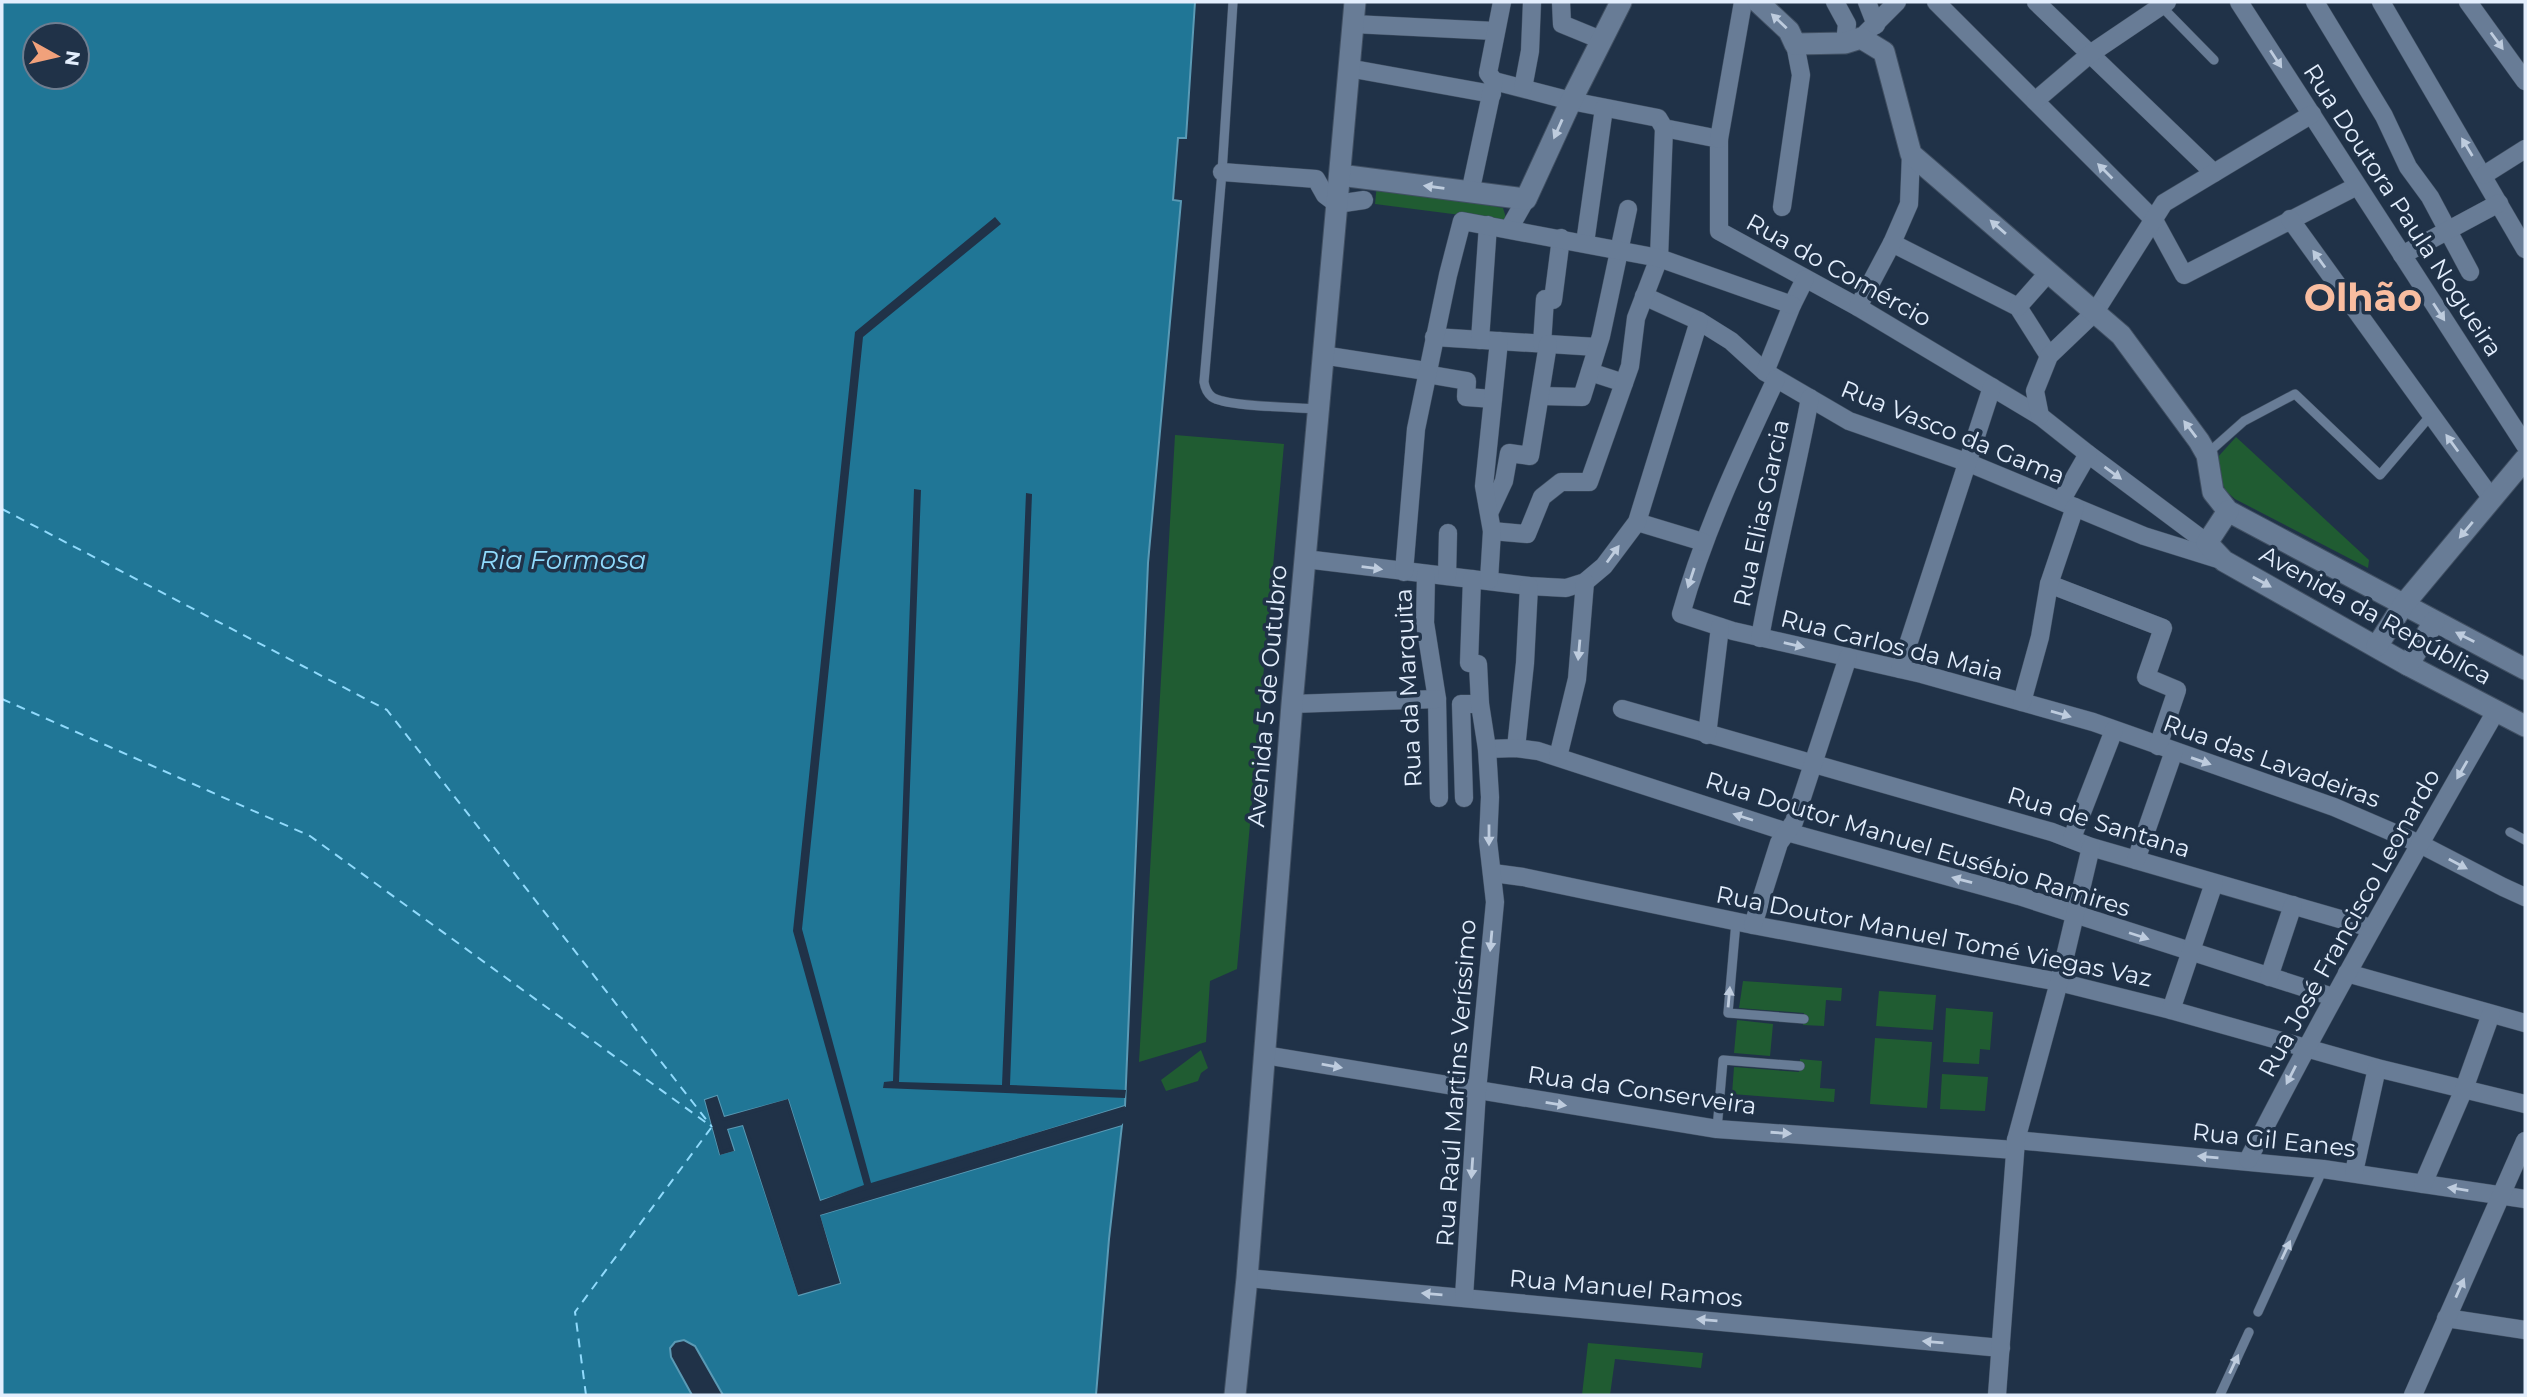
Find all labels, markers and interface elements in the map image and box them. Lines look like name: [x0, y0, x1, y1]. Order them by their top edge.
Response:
one-way arrow: [1770, 13, 1787, 30]
north arrow: [21, 21, 91, 91]
one-way arrow: [2490, 32, 2504, 50]
text: N: [60, 49, 85, 68]
one-way arrow: [2269, 50, 2283, 68]
street label: Rua Doutora Paula Nogueira: [2297, 58, 2509, 362]
one-way arrow: [1552, 119, 1564, 139]
one-way arrow: [2461, 138, 2474, 157]
one-way arrow: [2097, 163, 2114, 180]
one-way arrow: [1423, 181, 1445, 192]
street label: Rua do Comércio: [1741, 207, 1937, 333]
one-way arrow: [1989, 220, 2006, 235]
one-way arrow: [2312, 250, 2326, 268]
district label: Olhão: [2304, 274, 2422, 321]
one-way arrow: [2433, 302, 2446, 322]
street label: Rua Vasco da Gama: [1837, 374, 2069, 490]
street label: Rua Elias Garcia: [1727, 417, 1795, 609]
one-way arrow: [2184, 420, 2198, 438]
one-way arrow: [2445, 434, 2459, 453]
one-way arrow: [2104, 466, 2122, 480]
one-way arrow: [2459, 521, 2474, 538]
street label: Avenida da República: [2255, 539, 2497, 691]
water label: Ria Formosa: [480, 544, 646, 576]
one-way arrow: [1606, 545, 1620, 563]
one-way arrow: [1362, 563, 1384, 574]
street label: Avenida 5 de Outubro: [1241, 564, 1293, 828]
one-way arrow: [1686, 568, 1696, 589]
one-way arrow: [2252, 576, 2271, 588]
street label: Rua da Marquita: [1388, 588, 1428, 788]
street label: Rua Carlos da Maia: [1778, 603, 2006, 687]
one-way arrow: [2454, 632, 2474, 644]
one-way arrow: [1573, 639, 1584, 661]
one-way arrow: [1783, 640, 1805, 651]
street label: Rua das Lavadeiras: [2160, 708, 2384, 814]
one-way arrow: [2051, 709, 2072, 719]
one-way arrow: [2191, 756, 2212, 767]
one-way arrow: [2456, 760, 2468, 779]
street label: Rua José Francisco Leonardo: [2252, 764, 2446, 1082]
street label: Rua Doutor Manuel Eusébio Ramires: [1702, 765, 2134, 923]
street label: Rua de Santana: [2004, 780, 2194, 864]
one-way arrow: [1733, 812, 1754, 822]
one-way arrow: [1483, 824, 1495, 846]
one-way arrow: [2448, 857, 2468, 869]
one-way arrow: [1951, 874, 1973, 885]
street label: Rua Doutor Manuel Tomé Viegas Vaz: [1714, 879, 2154, 993]
street label: Rua Raúl Martins Veríssimo: [1430, 918, 1482, 1248]
one-way arrow: [1485, 930, 1496, 952]
one-way arrow: [2128, 931, 2149, 942]
one-way arrow: [1724, 985, 1735, 1007]
street label: Rua da Conserveira: [1526, 1060, 1758, 1120]
one-way arrow: [1321, 1061, 1343, 1072]
one-way arrow: [2286, 1065, 2297, 1085]
one-way arrow: [1545, 1098, 1567, 1109]
street label: Rua Gil Eanes: [2191, 1117, 2357, 1163]
one-way arrow: [1771, 1128, 1793, 1139]
one-way arrow: [2197, 1151, 2219, 1162]
one-way arrow: [1466, 1157, 1477, 1179]
one-way arrow: [2447, 1183, 2469, 1194]
one-way arrow: [2281, 1239, 2292, 1260]
street label: Rua Manuel Ramos: [1508, 1263, 1744, 1313]
one-way arrow: [2455, 1277, 2466, 1298]
one-way arrow: [1421, 1288, 1443, 1299]
one-way arrow: [1696, 1314, 1718, 1325]
one-way arrow: [1922, 1336, 1944, 1347]
one-way arrow: [2229, 1353, 2240, 1374]

